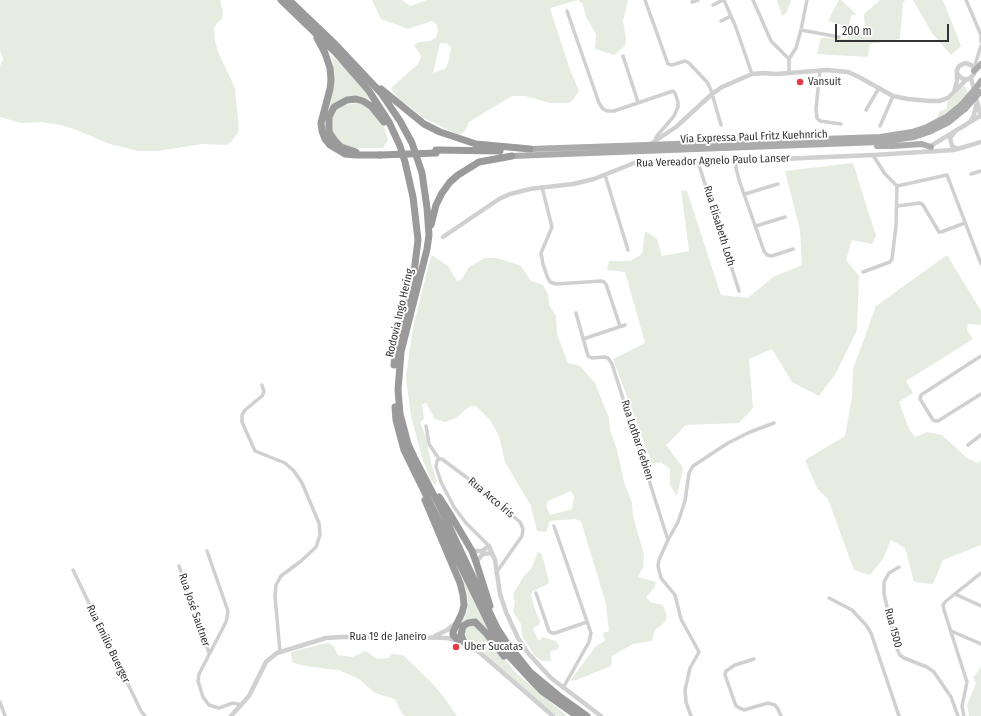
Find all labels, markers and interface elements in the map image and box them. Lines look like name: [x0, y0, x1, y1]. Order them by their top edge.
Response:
scale bar: [837, 16, 951, 42]
text: 200 m: [842, 24, 872, 38]
place label: Vansuit: [808, 75, 841, 89]
marker: Vansuit: [795, 77, 805, 87]
street label: Via Expressa Paul Fritz Kuehnrich: [680, 128, 828, 146]
street label: Rua Vereador Agnelo Paulo Lanser: [636, 152, 790, 170]
street label: Rua Elisabeth Loth: [700, 184, 738, 268]
street label: Rodovia Ingo Hering: [383, 267, 417, 359]
street label: Rua Lothar Gebien: [618, 399, 656, 481]
street label: Rua Arco Íris: [465, 475, 517, 521]
street label: Rua José Sautner: [175, 572, 213, 648]
street label: Rua Emílio Buerger: [83, 603, 133, 685]
street label: Rua 1500: [881, 607, 905, 649]
street label: Rua 1º de Janeiro: [349, 630, 427, 644]
place label: Uber Sucatas: [464, 640, 523, 654]
marker: Uber Sucatas: [451, 642, 461, 652]

